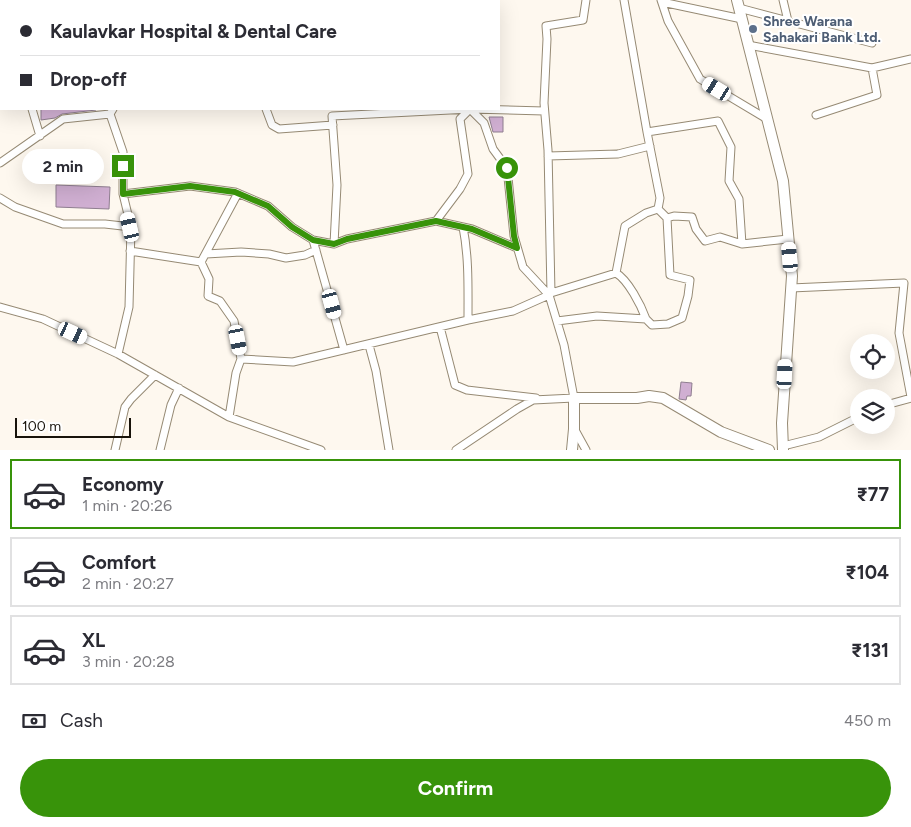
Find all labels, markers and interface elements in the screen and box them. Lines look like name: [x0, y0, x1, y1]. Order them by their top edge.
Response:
place label: Shree Warana Sahakari Bank Ltd.: [763, 13, 881, 46]
text: Kaulavkar Hospital & Dental Care: [50, 20, 337, 43]
marker: Shree Warana Sahakari Bank Ltd.: [747, 23, 759, 35]
text: Drop-off: [50, 68, 127, 91]
car: [700, 75, 733, 103]
callout: 2 min: [23, 148, 106, 184]
route end: [112, 155, 134, 177]
text: 2 min: [43, 157, 83, 176]
route start: [496, 157, 518, 179]
car: [119, 211, 140, 243]
car: [781, 241, 798, 273]
car: [320, 288, 343, 320]
car: [56, 320, 89, 346]
car: [227, 324, 248, 356]
map controls: [850, 334, 895, 434]
button: locate: [850, 334, 895, 379]
car: [776, 359, 793, 389]
button: layers: [850, 389, 895, 434]
scale bar: [15, 414, 131, 438]
text: 100 m: [22, 418, 61, 435]
icon: car: [22, 472, 67, 517]
text: Economy: [82, 473, 164, 496]
text: ₹77: [856, 483, 889, 506]
text: 1 min · 20:26: [82, 496, 172, 515]
icon: car: [22, 550, 67, 595]
text: Comfort: [82, 551, 157, 574]
text: ₹104: [845, 561, 889, 584]
text: 2 min · 20:27: [82, 574, 174, 593]
icon: car: [22, 628, 67, 673]
text: XL: [82, 629, 105, 652]
text: ₹131: [851, 639, 889, 662]
text: 3 min · 20:28: [82, 652, 175, 671]
icon: cash: [20, 707, 48, 735]
text: Cash: [60, 709, 103, 732]
text: 450 m: [844, 711, 891, 730]
button: Confirm: [20, 759, 891, 817]

